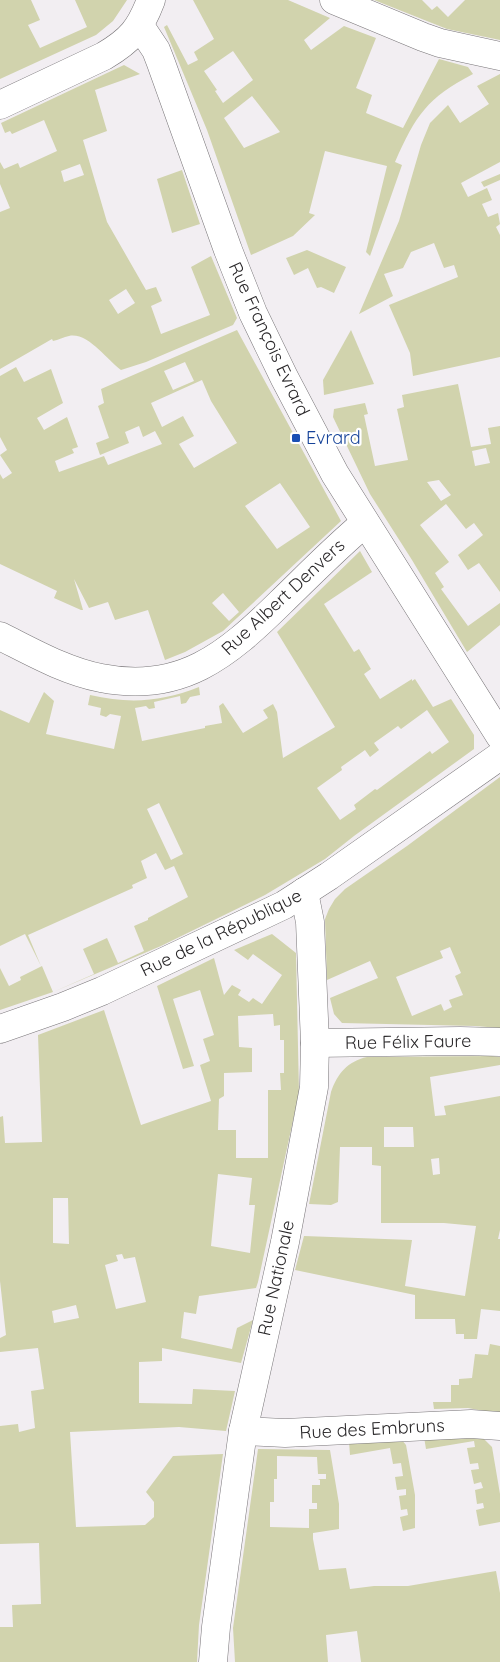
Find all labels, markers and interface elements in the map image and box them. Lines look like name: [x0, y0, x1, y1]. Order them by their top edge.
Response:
street label: Rue François Evrard: [224, 258, 315, 419]
place label: Evrard: [306, 426, 361, 449]
marker: Evrard: [290, 432, 302, 444]
street label: Rue Albert Denvers: [216, 533, 349, 660]
street label: Rue de la République: [136, 883, 305, 982]
street label: Rue Félix Faure: [345, 1029, 471, 1054]
street label: Rue Nationale: [252, 1218, 299, 1338]
street label: Rue des Embruns: [299, 1413, 445, 1444]

